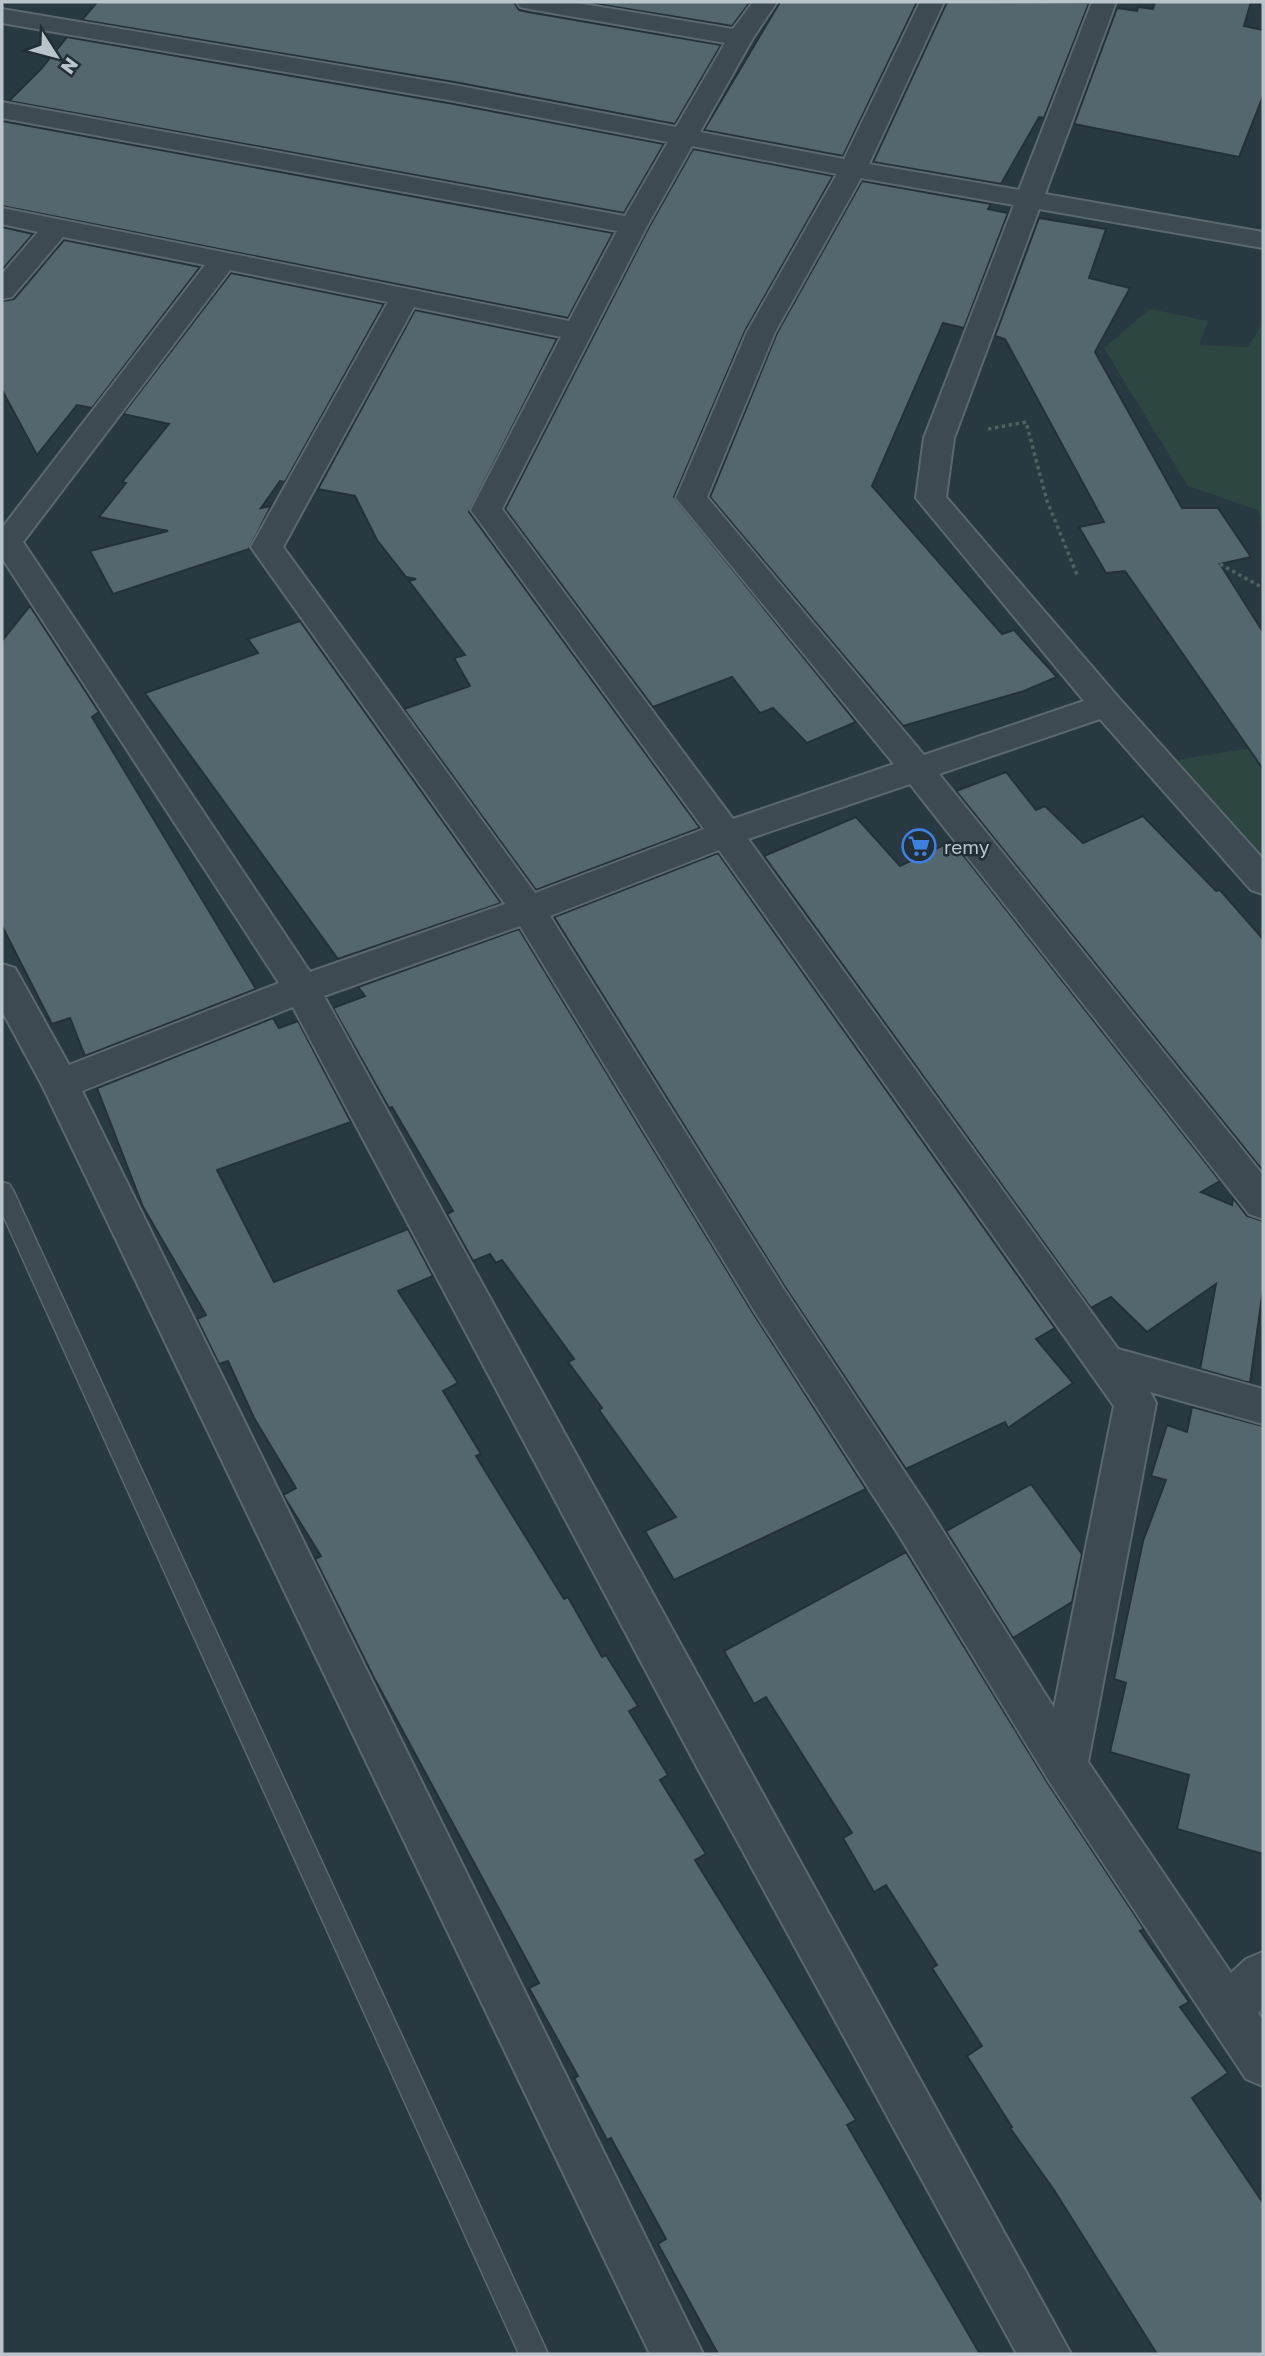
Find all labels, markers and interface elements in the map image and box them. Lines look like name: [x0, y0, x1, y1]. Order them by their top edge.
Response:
north arrow: [21, 21, 91, 91]
text: N: [57, 54, 84, 79]
supermarket icon: remy: [900, 827, 938, 865]
place label: remy: [944, 835, 990, 858]

